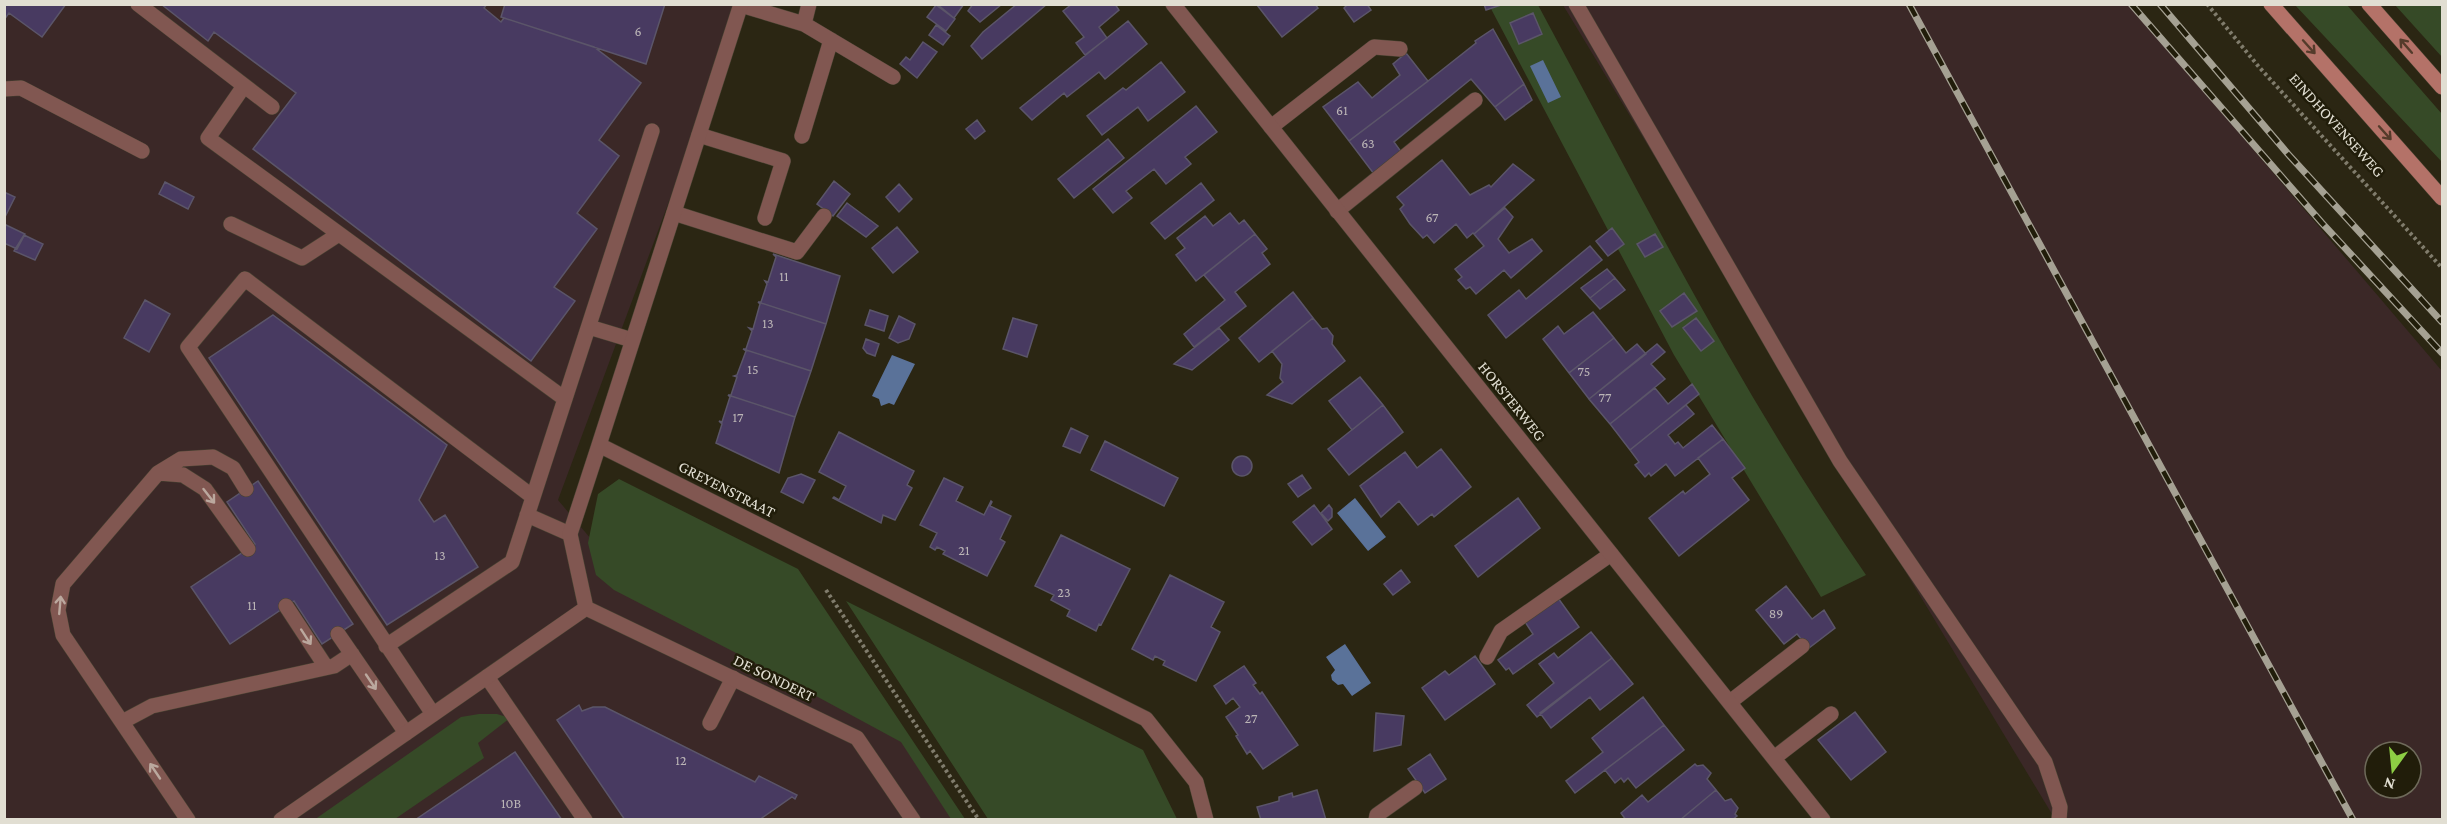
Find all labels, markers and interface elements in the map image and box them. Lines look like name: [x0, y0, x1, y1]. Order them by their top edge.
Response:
house number: 6: [634, 23, 642, 39]
one-way arrow: [2302, 39, 2316, 54]
one-way arrow: [2399, 39, 2413, 54]
street label: EINDHOVENSEWEG: [2286, 70, 2388, 180]
house number: 61: [1336, 102, 1348, 118]
one-way arrow: [2378, 125, 2392, 140]
house number: 63: [1361, 135, 1375, 151]
house number: 67: [1425, 209, 1439, 225]
house number: 11: [779, 268, 789, 284]
house number: 13: [762, 315, 774, 331]
street label: HORSTERWEG: [1475, 358, 1549, 444]
house number: 15: [747, 361, 759, 377]
house number: 75: [1578, 363, 1590, 379]
house number: 77: [1599, 389, 1612, 405]
house number: 17: [732, 409, 744, 425]
street label: GREYENSTRAAT: [676, 457, 778, 521]
one-way arrow: [202, 488, 215, 504]
house number: 21: [958, 542, 970, 558]
house number: 13: [434, 547, 446, 563]
house number: 23: [1057, 584, 1071, 600]
one-way arrow: [55, 596, 66, 615]
house number: 11: [247, 597, 257, 613]
house number: 89: [1769, 605, 1783, 621]
one-way arrow: [299, 628, 312, 645]
street label: DE SONDERT: [731, 651, 817, 705]
one-way arrow: [365, 674, 377, 690]
house number: 27: [1245, 710, 1258, 726]
north arrow: [2363, 740, 2423, 800]
house number: 12: [675, 752, 687, 768]
one-way arrow: [149, 763, 161, 780]
text: N: [2382, 774, 2397, 794]
house number: 10B: [501, 795, 521, 811]

